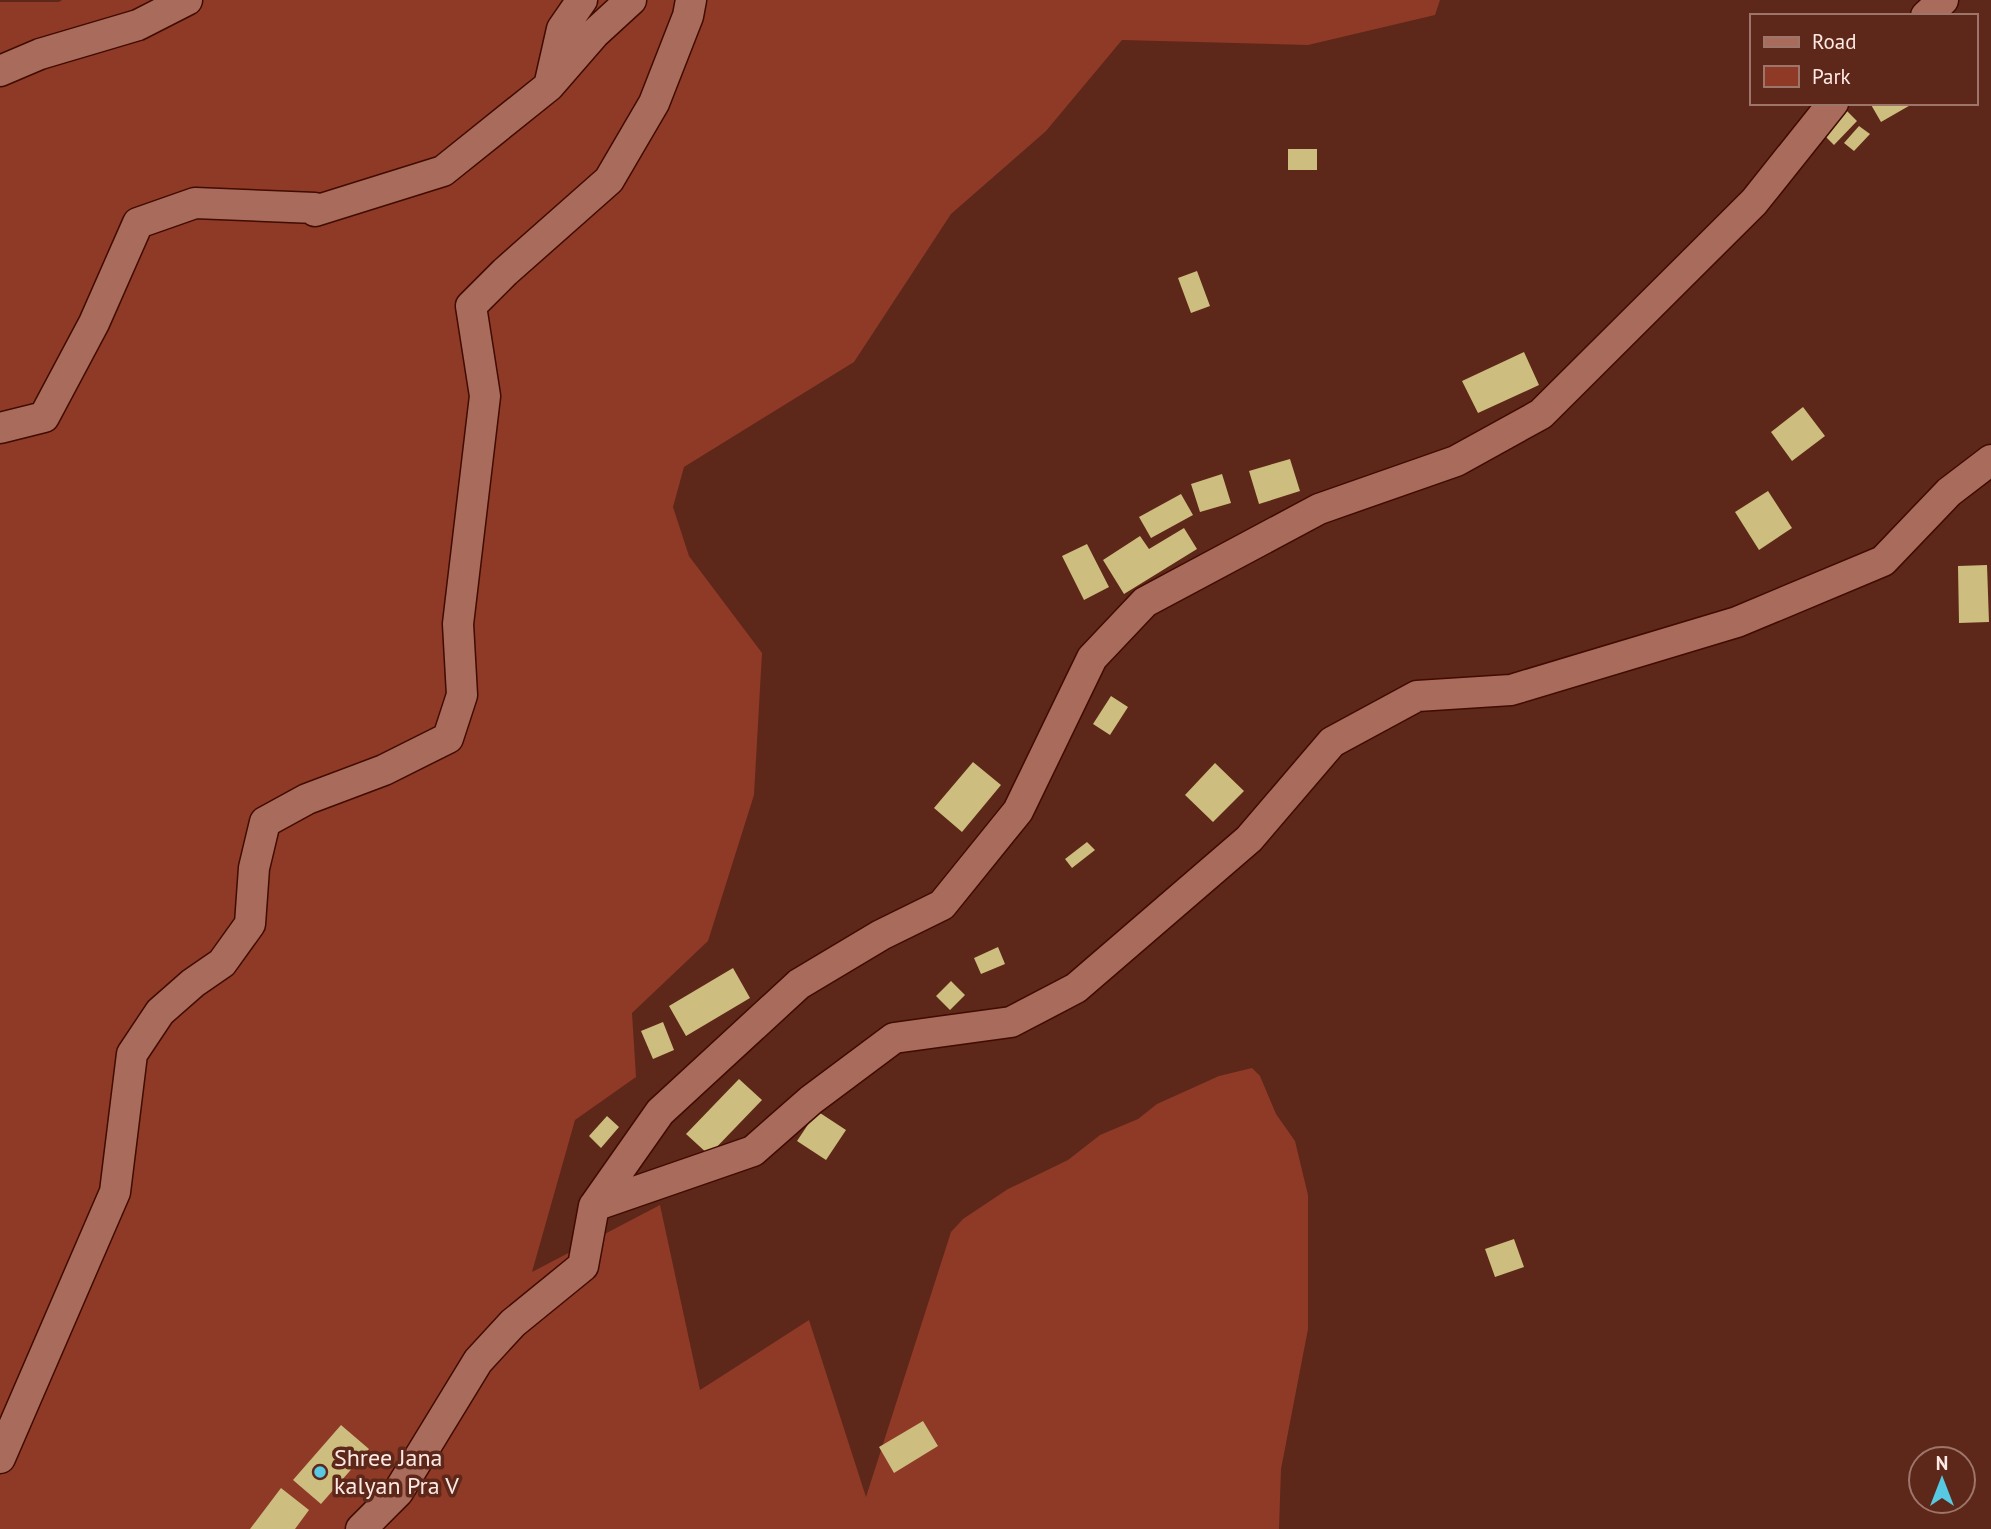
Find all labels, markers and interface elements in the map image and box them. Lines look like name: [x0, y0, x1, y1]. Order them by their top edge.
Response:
legend: [1750, 14, 1977, 105]
text: Road: [1812, 28, 1856, 55]
text: Park: [1812, 63, 1851, 90]
place label: Shree Jana kalyan Pra V: [334, 1442, 459, 1501]
north arrow: [1907, 1445, 1977, 1515]
text: N: [1936, 1451, 1948, 1475]
marker: Shree Jana kalyan Pra V: [312, 1464, 328, 1480]

